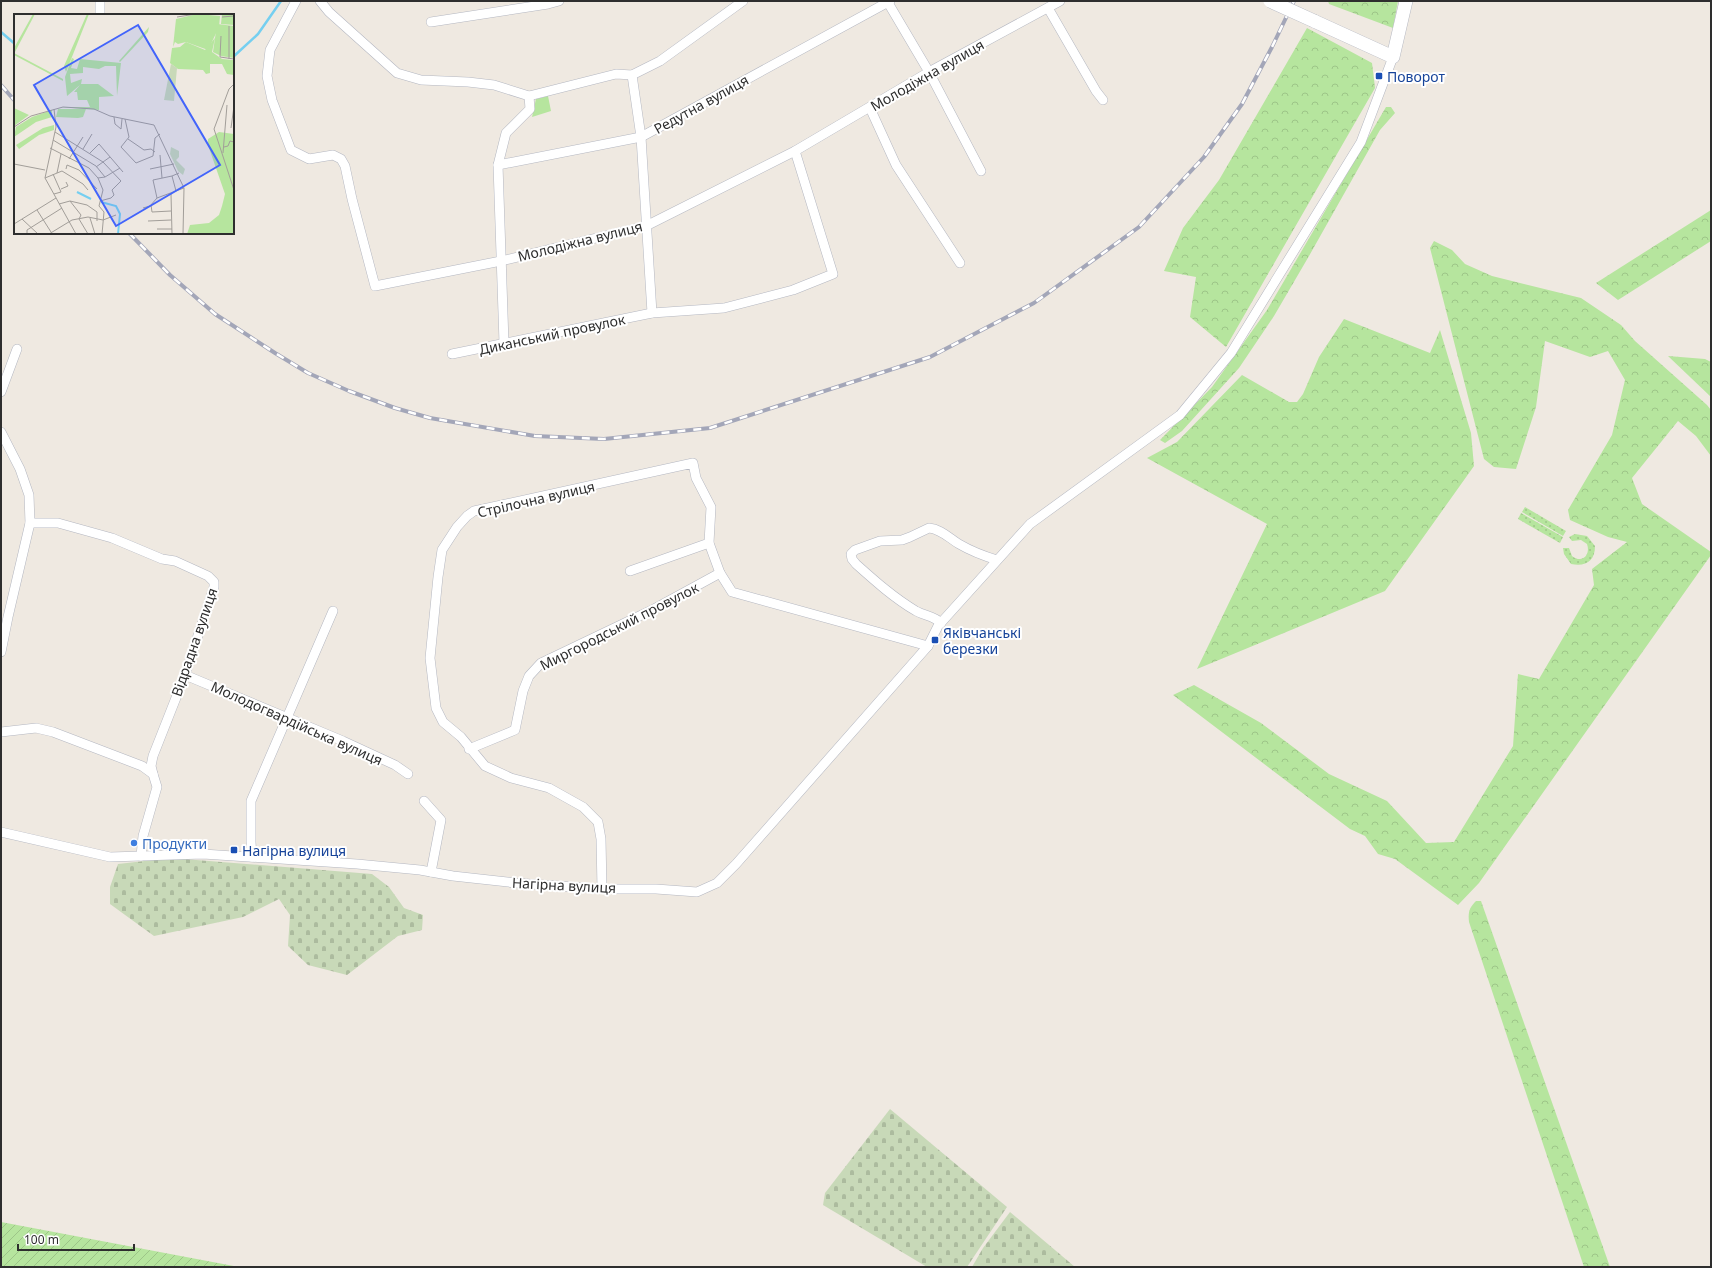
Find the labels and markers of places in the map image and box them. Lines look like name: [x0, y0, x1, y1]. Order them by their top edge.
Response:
place label: Поворот: [1387, 67, 1445, 86]
marker: Поворот: [1374, 71, 1384, 81]
place label: Яківчанські березки: [943, 623, 1021, 658]
marker: Яківчанські березки: [930, 635, 940, 645]
place label: Продукти: [142, 834, 207, 853]
marker: Продукти: [129, 838, 139, 848]
place label: Нагірна вулиця: [242, 841, 346, 860]
marker: Нагірна вулиця: [229, 845, 239, 855]

